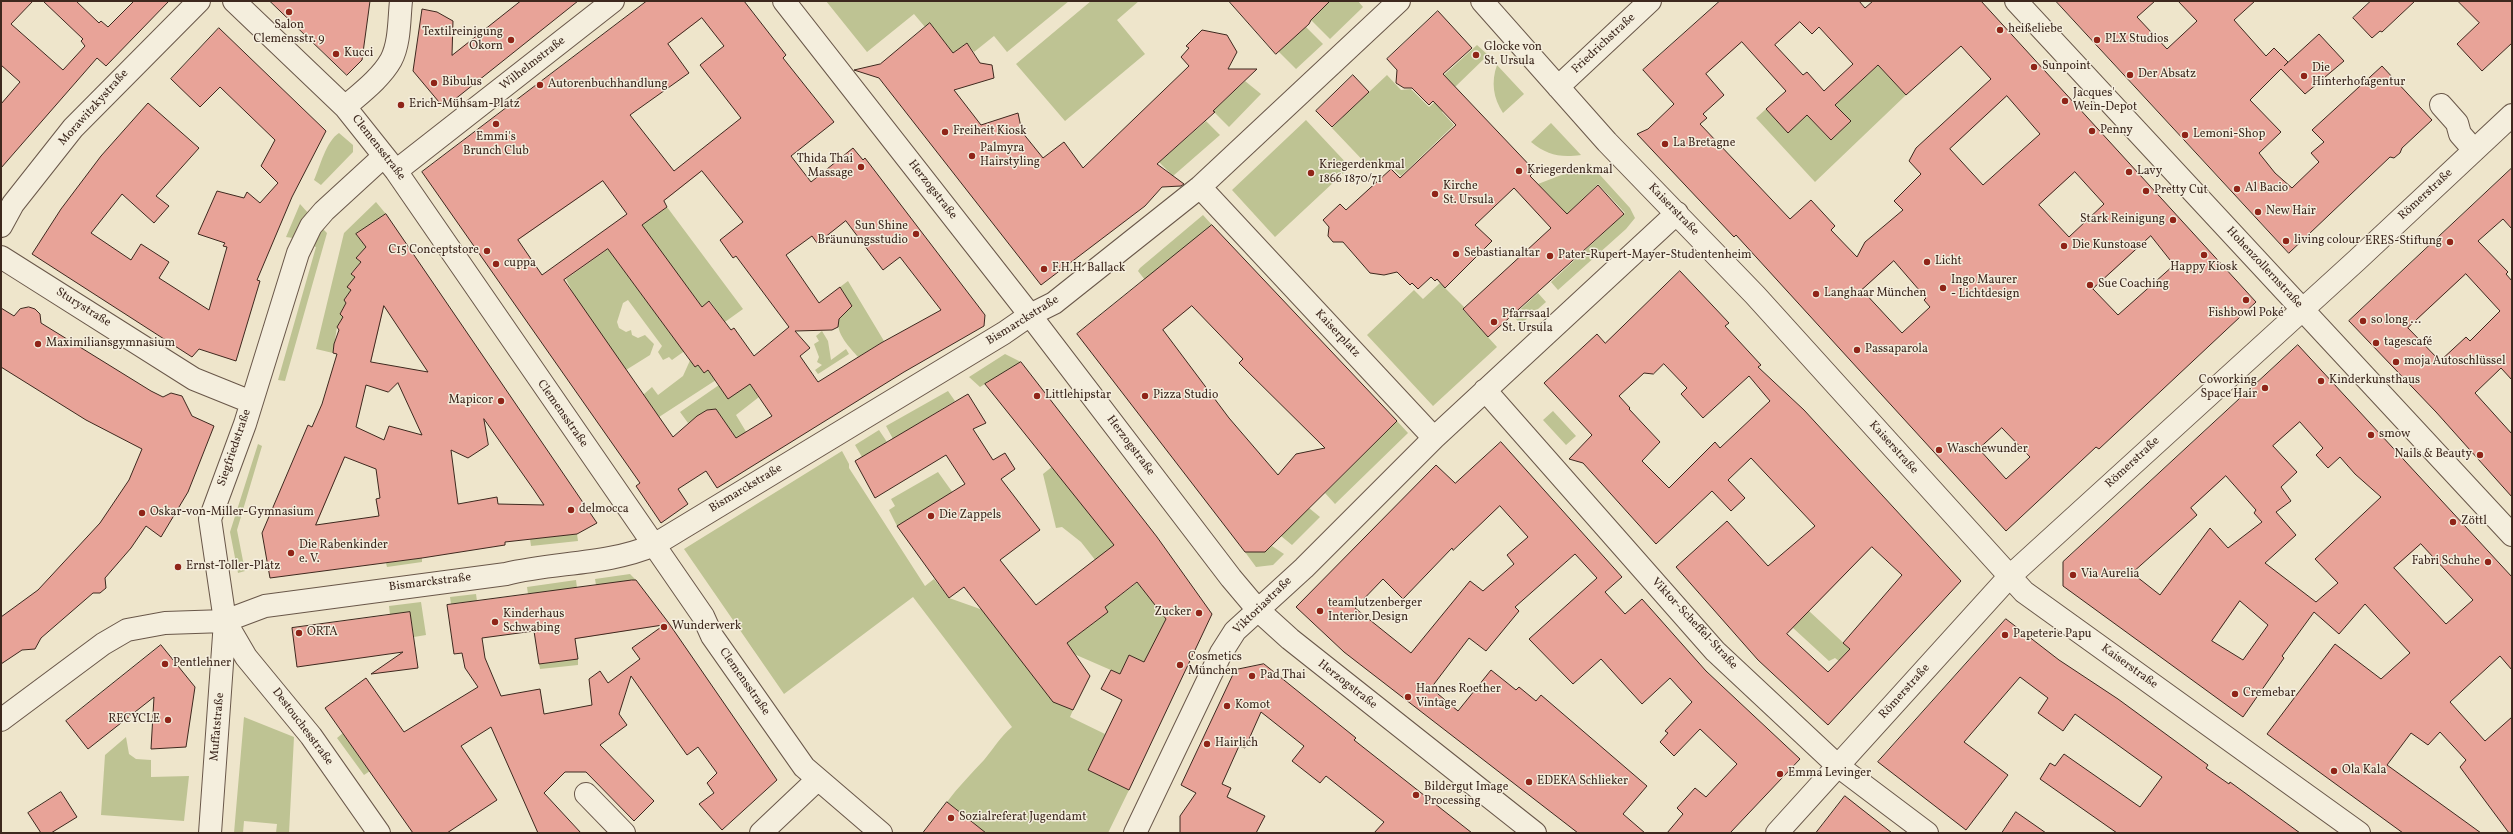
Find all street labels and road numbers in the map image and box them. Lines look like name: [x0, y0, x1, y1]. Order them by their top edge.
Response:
street label: Friedrichstraße: [1569, 11, 1639, 77]
street label: Wilhelmstraße: [497, 34, 569, 94]
street label: Morawitzkystraße: [56, 67, 132, 149]
street label: Clemensstraße: [348, 112, 408, 184]
street label: Herzogstraße: [904, 157, 960, 223]
street label: Römerstraße: [2396, 166, 2456, 224]
street label: Kaiserstraße: [1645, 181, 1701, 239]
street label: Hohenzollernstraße: [2223, 224, 2305, 312]
street label: Sturystraße: [53, 285, 113, 331]
street label: Bismarckstraße: [984, 293, 1062, 349]
street label: Kaiserplatz: [1311, 307, 1363, 361]
street label: Clemensstraße: [533, 378, 591, 450]
street label: Siegfriedstraße: [215, 408, 255, 488]
street label: Herzogstraße: [1103, 413, 1157, 479]
street label: Kaiserstraße: [1865, 418, 1921, 478]
street label: Römerstraße: [2103, 434, 2163, 492]
street label: Bismarckstraße: [707, 462, 785, 516]
street label: Bismarckstraße: [388, 571, 472, 595]
street label: Viktoriastraße: [1231, 574, 1295, 638]
street label: Viktor-Scheffel-Straße: [1648, 575, 1740, 673]
street label: Kaiserstraße: [2098, 642, 2160, 692]
street label: Clemensstraße: [715, 646, 773, 718]
street label: Herzogstraße: [1314, 657, 1380, 713]
street label: Römerstraße: [1877, 662, 1933, 722]
street label: Destouchesstraße: [268, 685, 336, 769]
street label: Muffatstraße: [208, 692, 228, 762]

